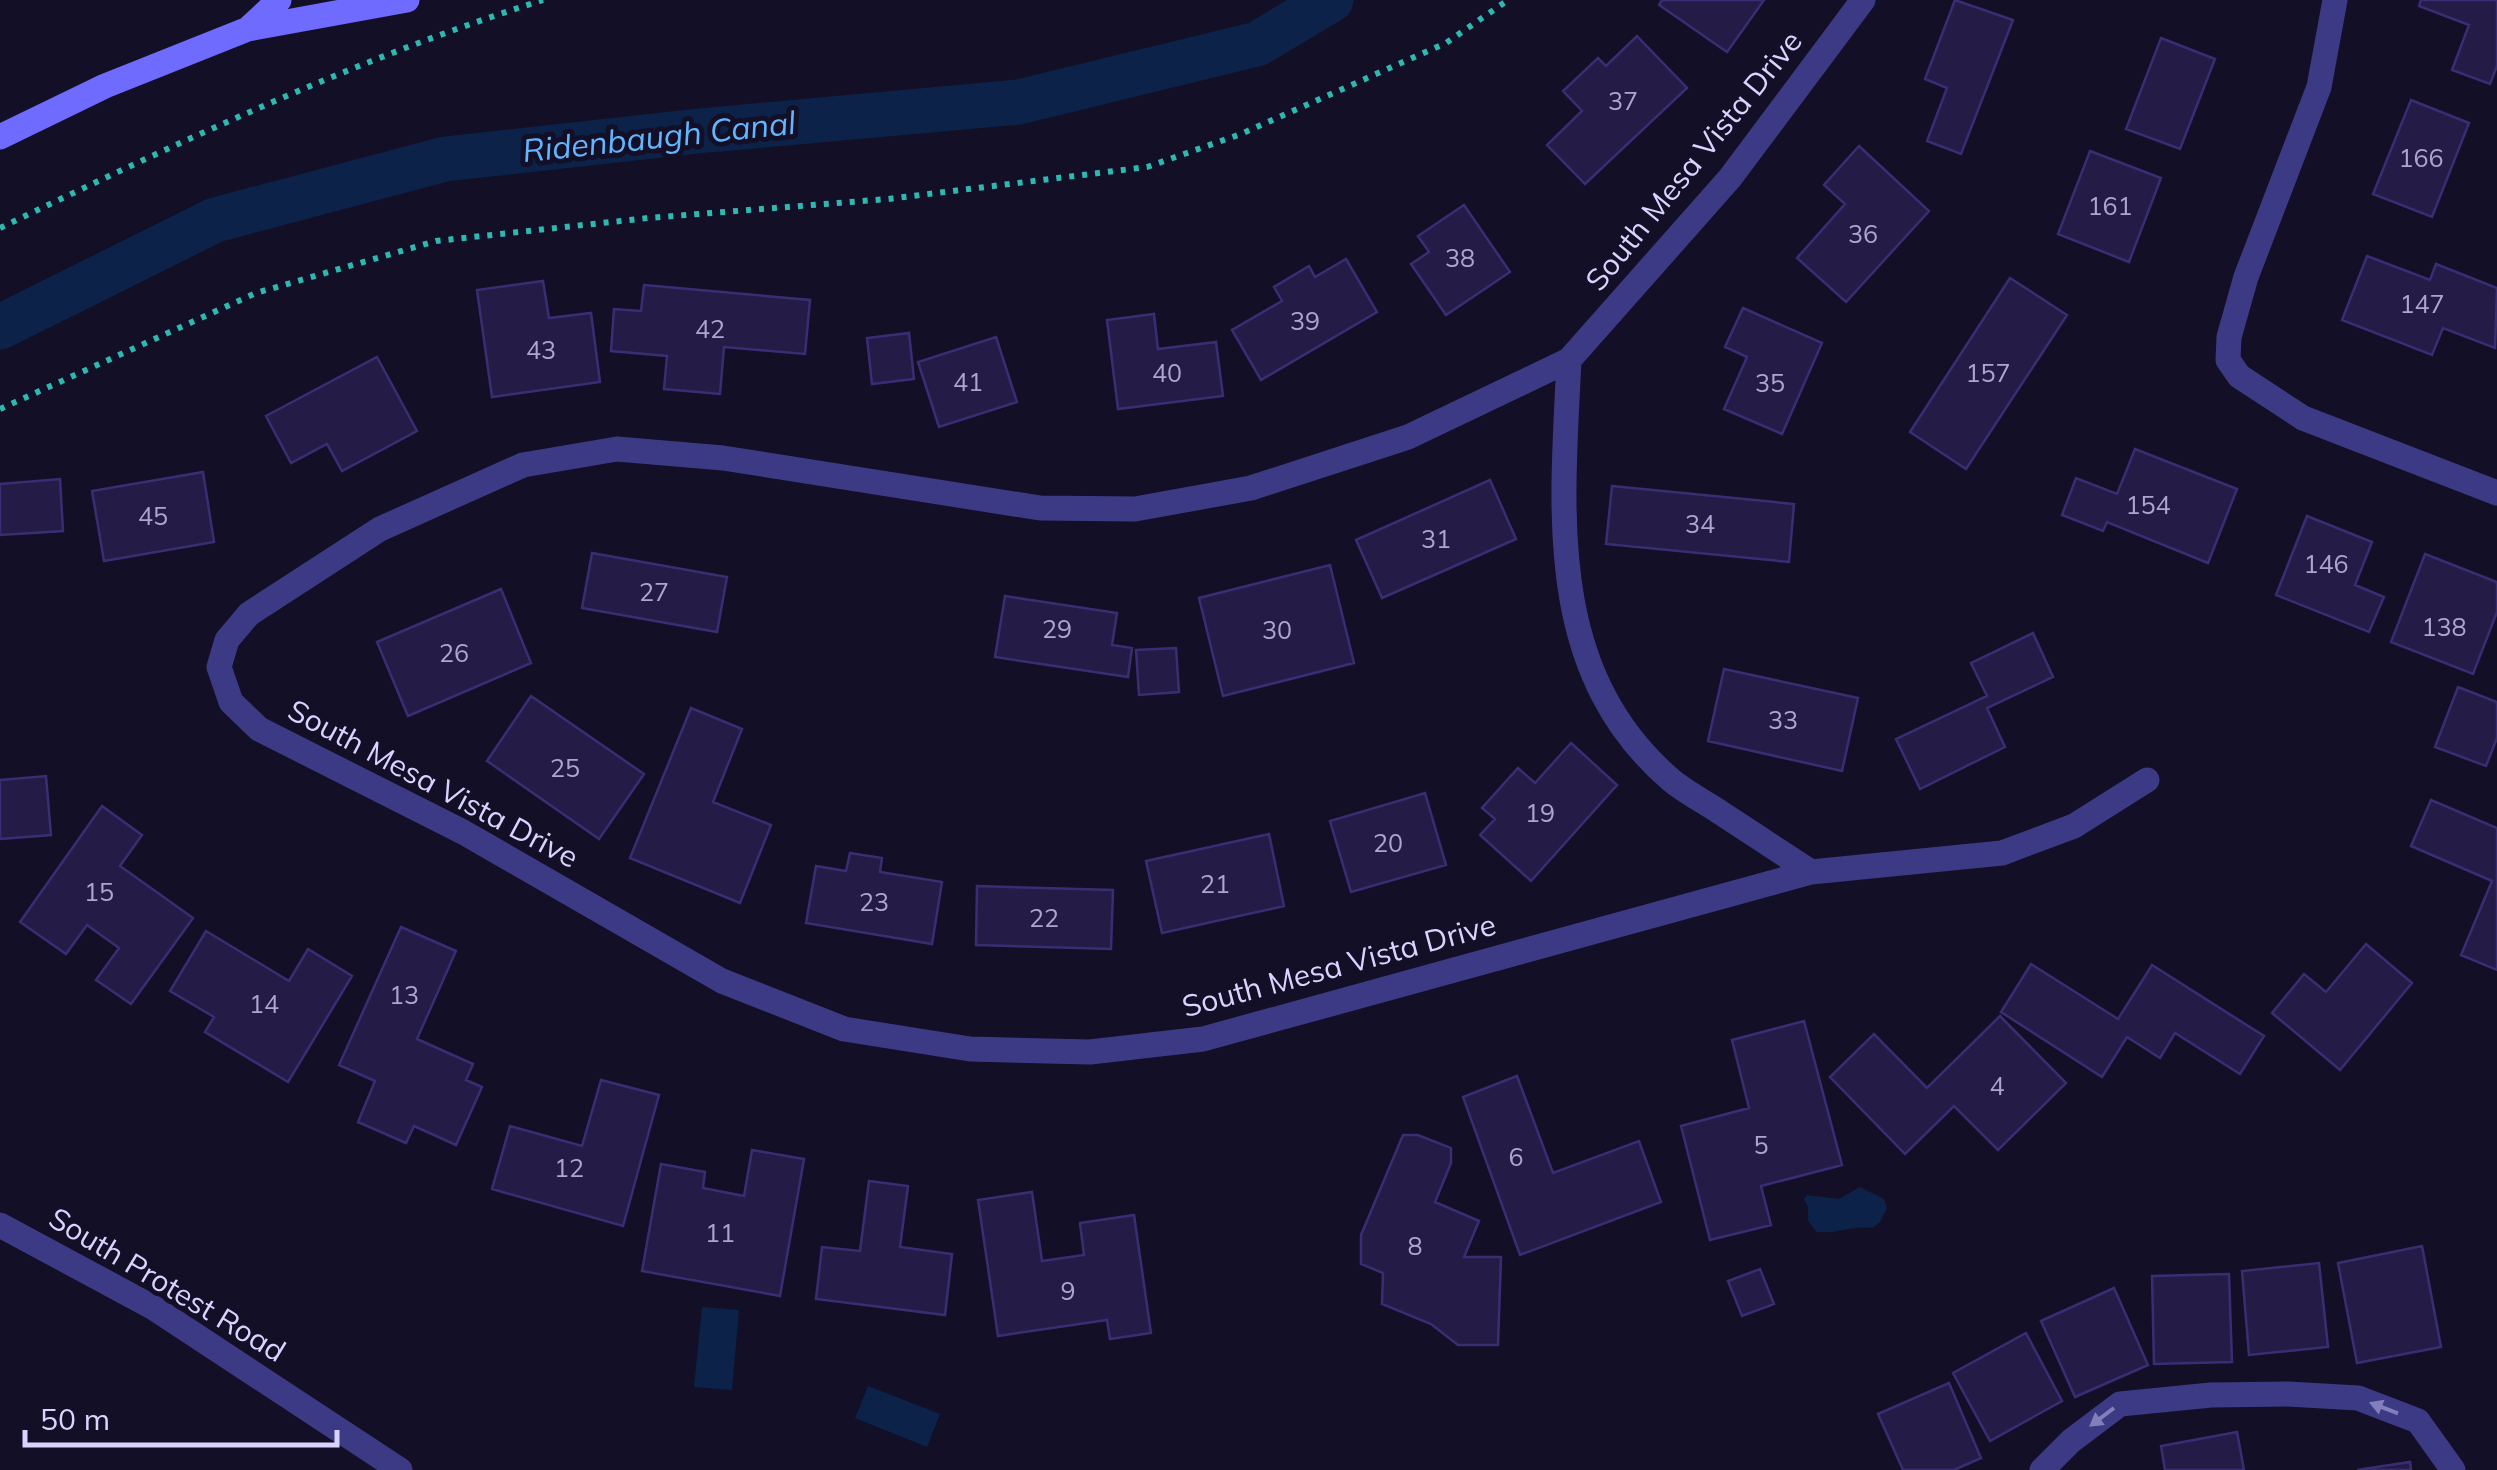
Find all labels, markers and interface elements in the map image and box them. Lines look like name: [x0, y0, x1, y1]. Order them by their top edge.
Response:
street label: South Mesa Vista Drive: [1577, 23, 1810, 298]
house number: 37: [1608, 85, 1638, 116]
water label: Ridenbaugh Canal: [520, 102, 798, 170]
house number: 166: [2398, 142, 2444, 173]
house number: 161: [2087, 190, 2133, 221]
house number: 36: [1848, 218, 1878, 249]
house number: 38: [1445, 242, 1475, 273]
house number: 147: [2399, 288, 2445, 319]
house number: 39: [1290, 305, 1320, 336]
house number: 42: [695, 313, 725, 344]
house number: 43: [526, 334, 556, 365]
house number: 40: [1152, 357, 1182, 388]
house number: 157: [1965, 357, 2011, 388]
house number: 41: [953, 366, 983, 397]
house number: 35: [1755, 367, 1785, 398]
house number: 154: [2125, 489, 2171, 520]
house number: 45: [138, 500, 168, 531]
house number: 34: [1685, 508, 1715, 539]
house number: 31: [1421, 523, 1451, 554]
house number: 146: [2303, 548, 2349, 579]
house number: 27: [639, 576, 669, 607]
house number: 138: [2421, 611, 2467, 642]
house number: 29: [1042, 613, 1072, 644]
house number: 30: [1262, 614, 1292, 645]
house number: 26: [439, 637, 469, 668]
street label: South Mesa Vista Drive: [282, 690, 585, 876]
house number: 33: [1768, 704, 1798, 735]
house number: 25: [550, 752, 580, 783]
house number: 19: [1525, 797, 1555, 828]
house number: 20: [1373, 827, 1403, 858]
house number: 21: [1200, 868, 1230, 899]
house number: 15: [84, 876, 114, 907]
house number: 23: [859, 886, 889, 917]
house number: 22: [1029, 902, 1059, 933]
street label: South Mesa Vista Drive: [1178, 905, 1500, 1025]
house number: 13: [389, 979, 419, 1010]
house number: 14: [249, 988, 279, 1019]
house number: 4: [1989, 1070, 2005, 1101]
house number: 5: [1753, 1129, 1769, 1160]
house number: 6: [1508, 1141, 1524, 1172]
house number: 12: [554, 1152, 584, 1183]
street label: South Protest Road: [42, 1199, 293, 1370]
house number: 11: [705, 1217, 735, 1248]
house number: 8: [1407, 1230, 1423, 1261]
house number: 9: [1060, 1275, 1076, 1306]
scale bar: [25, 1385, 338, 1447]
one-way arrow: [2368, 1399, 2398, 1415]
text: 50 m: [40, 1400, 110, 1438]
one-way arrow: [2089, 1407, 2115, 1427]

